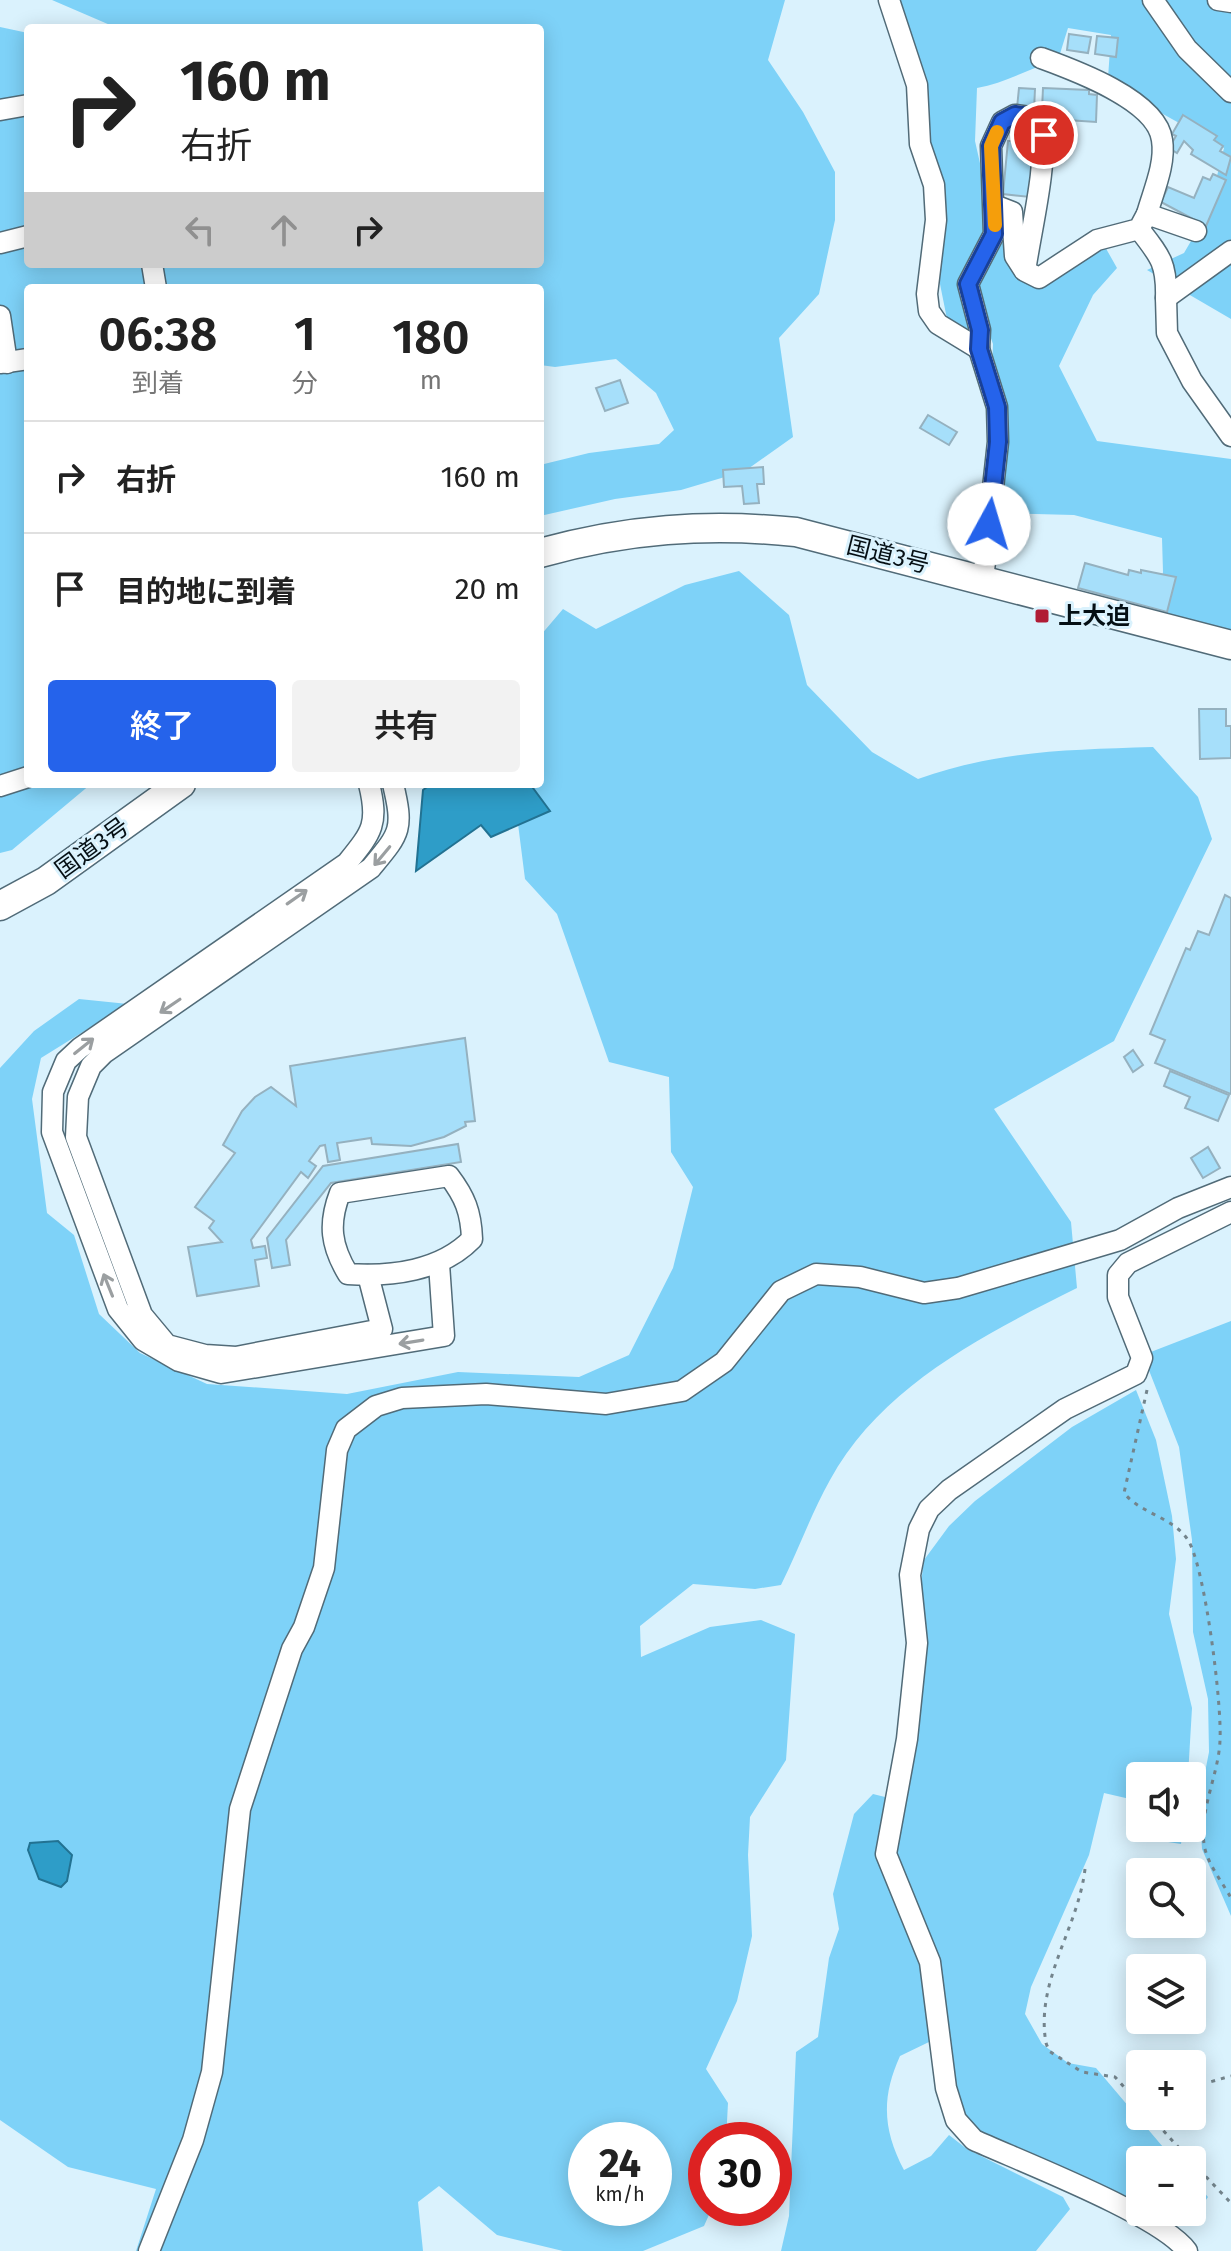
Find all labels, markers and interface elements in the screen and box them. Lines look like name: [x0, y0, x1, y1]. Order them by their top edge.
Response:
text: 160 m: [180, 48, 331, 115]
icon: right: [48, 56, 152, 160]
pin: [1010, 101, 1078, 169]
icon: arrive: [1022, 113, 1066, 157]
text: 右折: [180, 124, 252, 168]
icon: left: [178, 208, 222, 252]
icon: ahead: [262, 208, 306, 252]
icon: right: [346, 208, 390, 252]
text: 06:38: [98, 305, 217, 363]
text: 1: [294, 305, 316, 363]
text: 180: [392, 308, 470, 366]
text: m: [420, 365, 442, 396]
text: 到着: [132, 368, 184, 399]
text: 分: [292, 368, 318, 399]
icon: right: [48, 455, 92, 499]
text: 160 m: [441, 459, 520, 495]
text: 右折: [116, 462, 176, 498]
position arrow: [947, 482, 1031, 566]
street label: 国道3号: [844, 531, 932, 579]
icon: arrive: [48, 567, 92, 611]
text: 20 m: [455, 571, 520, 607]
text: 目的地に到着: [116, 574, 296, 610]
place label: 上大迫: [1058, 602, 1130, 630]
marker: 上大迫: [1033, 607, 1051, 625]
button: 終了: [48, 680, 276, 772]
button: 共有: [292, 680, 520, 772]
street label: 国道3号: [50, 812, 134, 884]
one-way arrow: [373, 845, 391, 865]
one-way arrow: [286, 889, 308, 905]
one-way arrow: [160, 998, 182, 1014]
one-way arrow: [73, 1037, 94, 1055]
one-way arrow: [100, 1273, 114, 1298]
one-way arrow: [399, 1335, 424, 1350]
map controls: [1126, 1762, 1206, 2226]
button: sound: [1126, 1762, 1206, 1842]
button: search: [1126, 1858, 1206, 1938]
button: layers: [1126, 1954, 1206, 2034]
button: +: [1126, 2050, 1206, 2130]
speed limit sign: 30: [688, 2122, 792, 2226]
text: 24: [599, 2140, 641, 2188]
button: −: [1126, 2146, 1206, 2226]
text: km/h: [595, 2182, 645, 2206]

